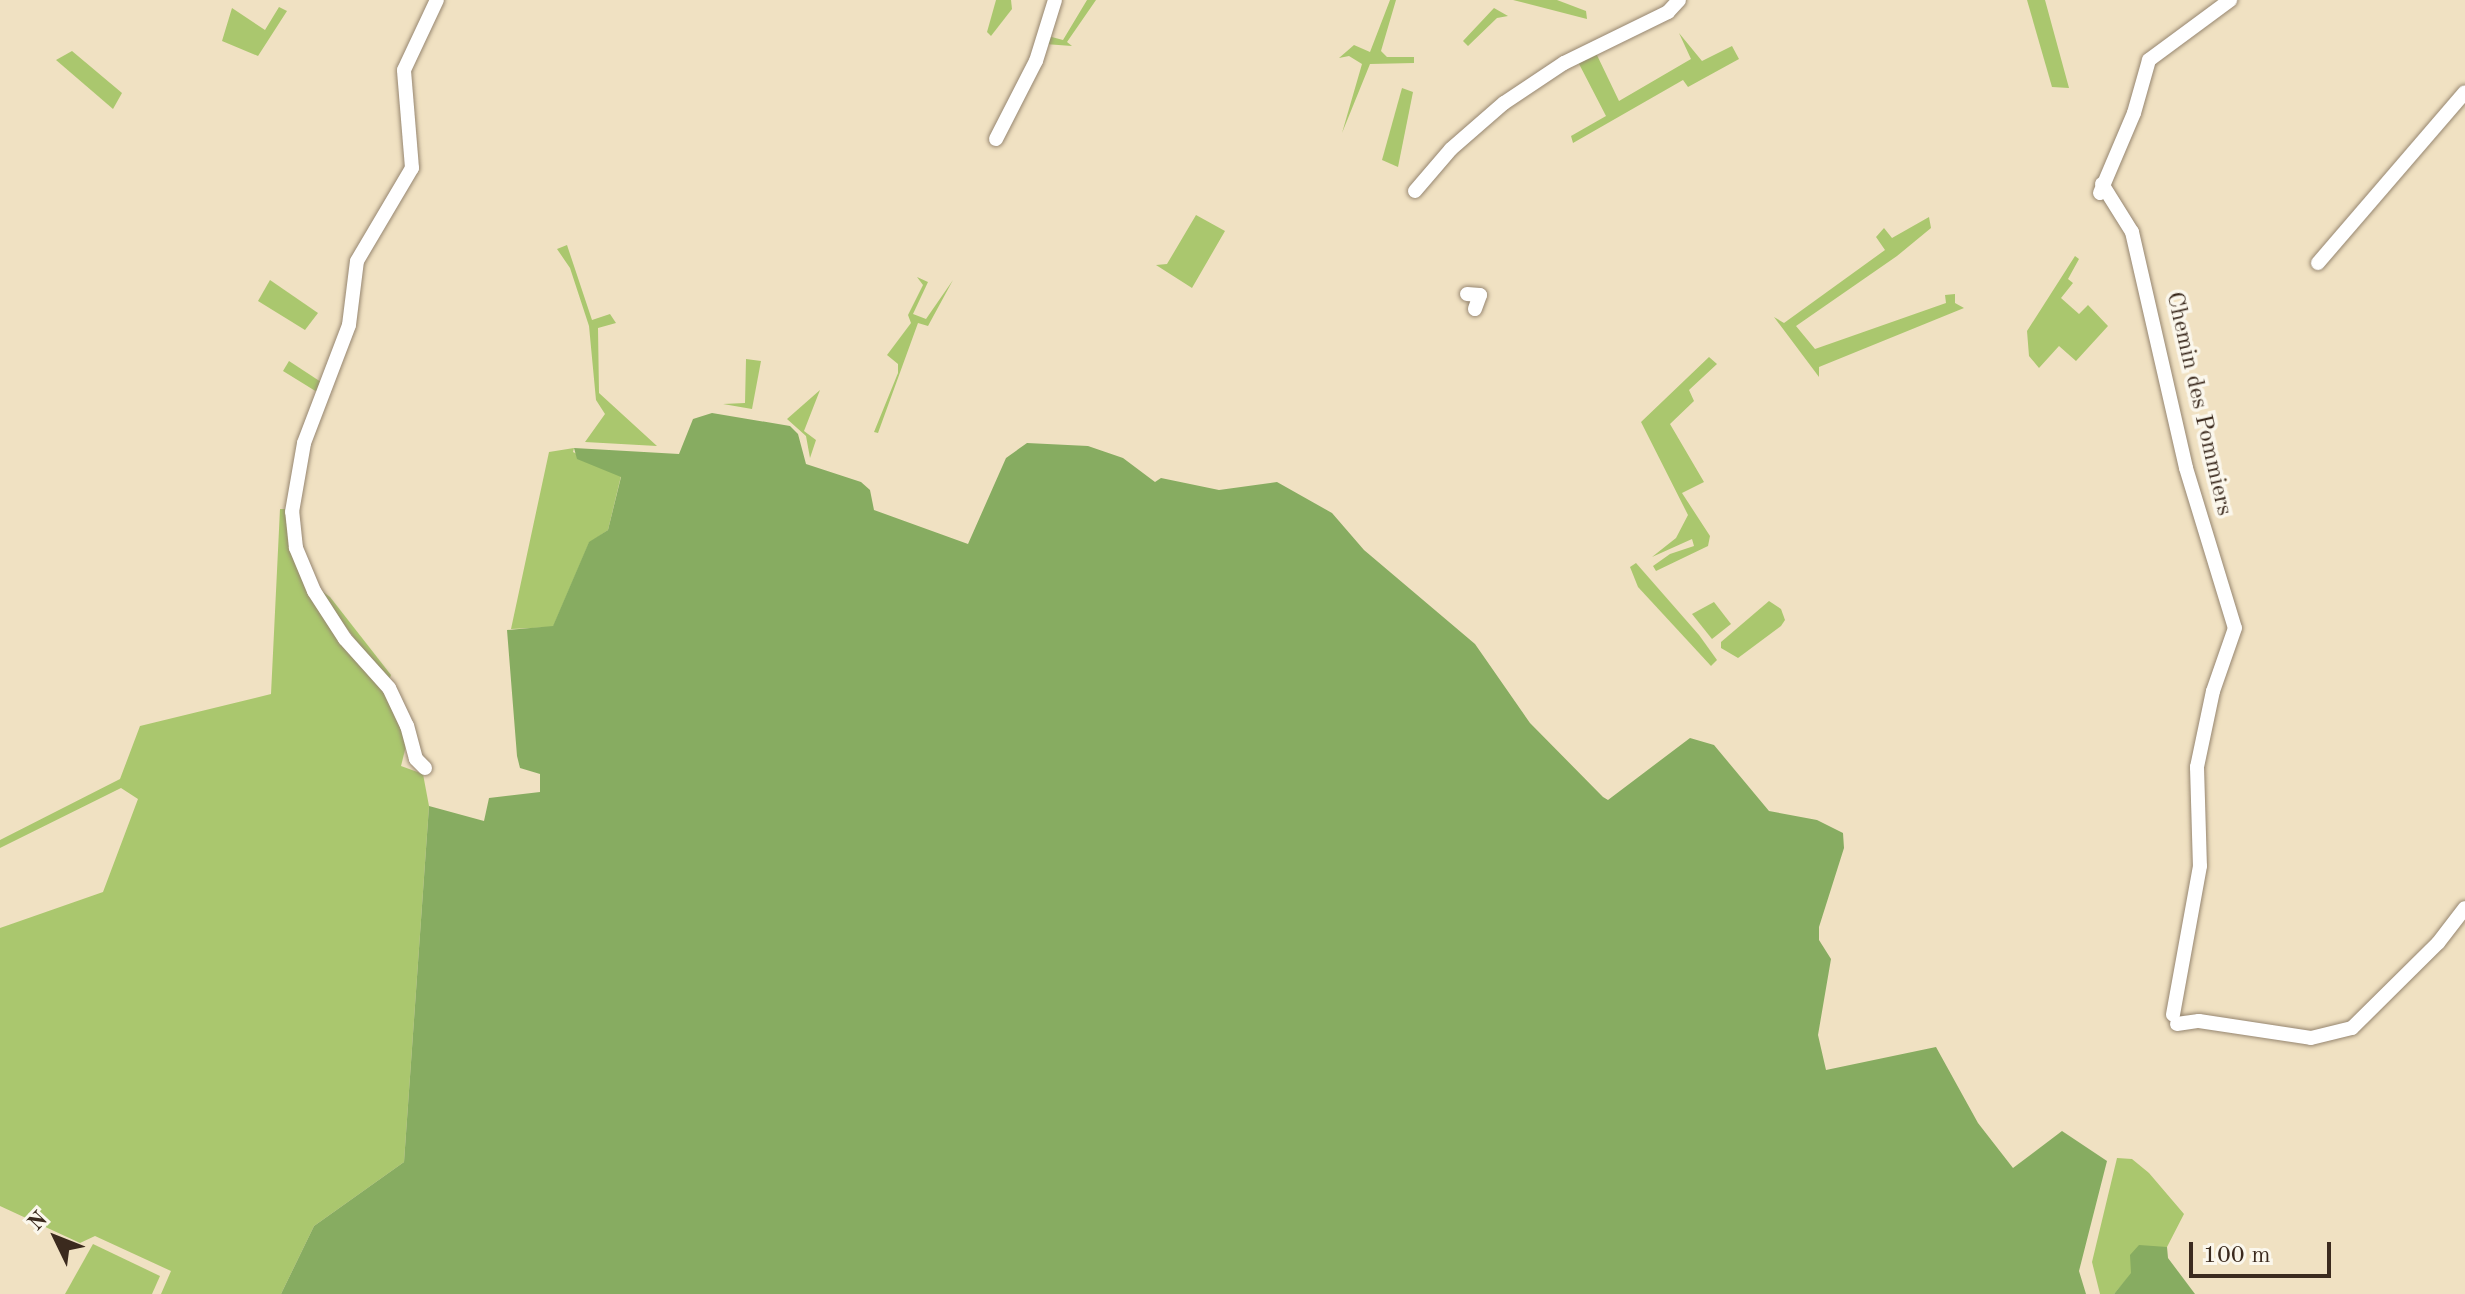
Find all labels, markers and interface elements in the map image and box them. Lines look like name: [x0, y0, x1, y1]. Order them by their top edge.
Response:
street label: Chemin des Pommiers: [2158, 289, 2238, 519]
north arrow: [16, 1198, 96, 1278]
text: N: [25, 1208, 52, 1235]
scale bar: [2193, 1226, 2335, 1276]
text: 100 m: [2203, 1244, 2271, 1268]

